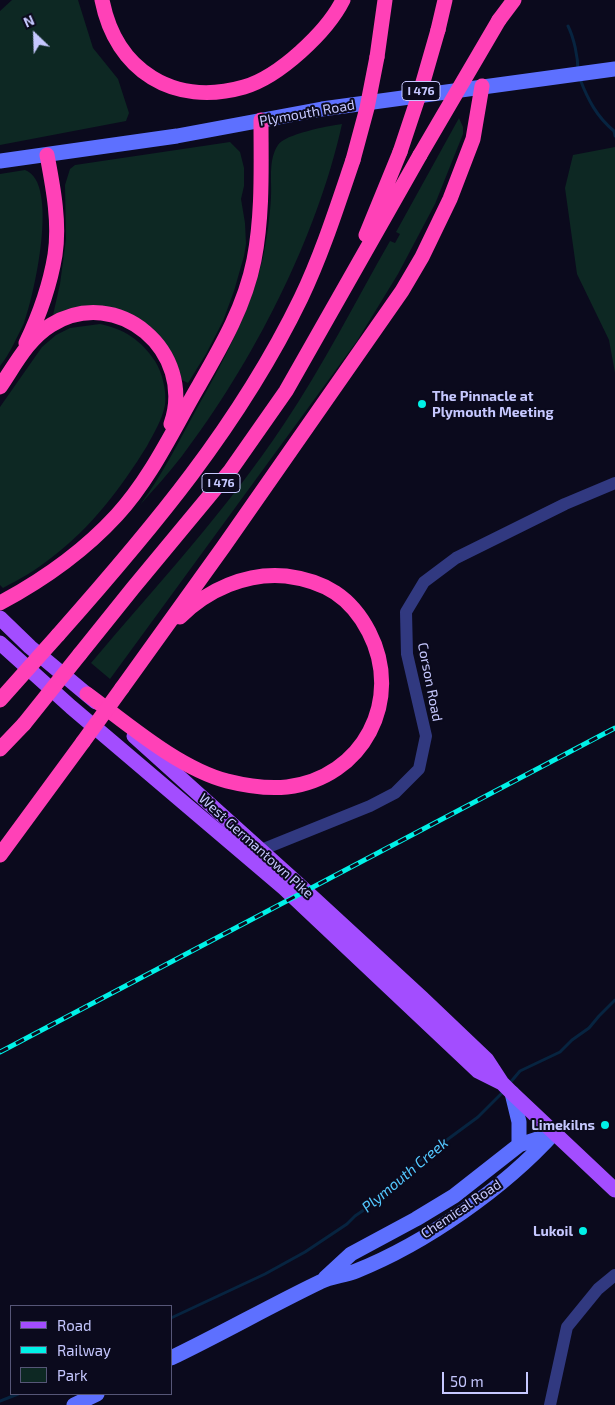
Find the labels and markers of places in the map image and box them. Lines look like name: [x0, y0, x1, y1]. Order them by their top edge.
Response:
place label: The Pinnacle at Plymouth Meeting: [432, 388, 554, 421]
marker: The Pinnacle at Plymouth Meeting: [416, 398, 428, 410]
place label: Limekilns: [531, 1117, 595, 1133]
marker: Limekilns: [599, 1119, 611, 1131]
place label: Lukoil: [533, 1223, 573, 1239]
marker: Lukoil: [577, 1225, 589, 1237]

